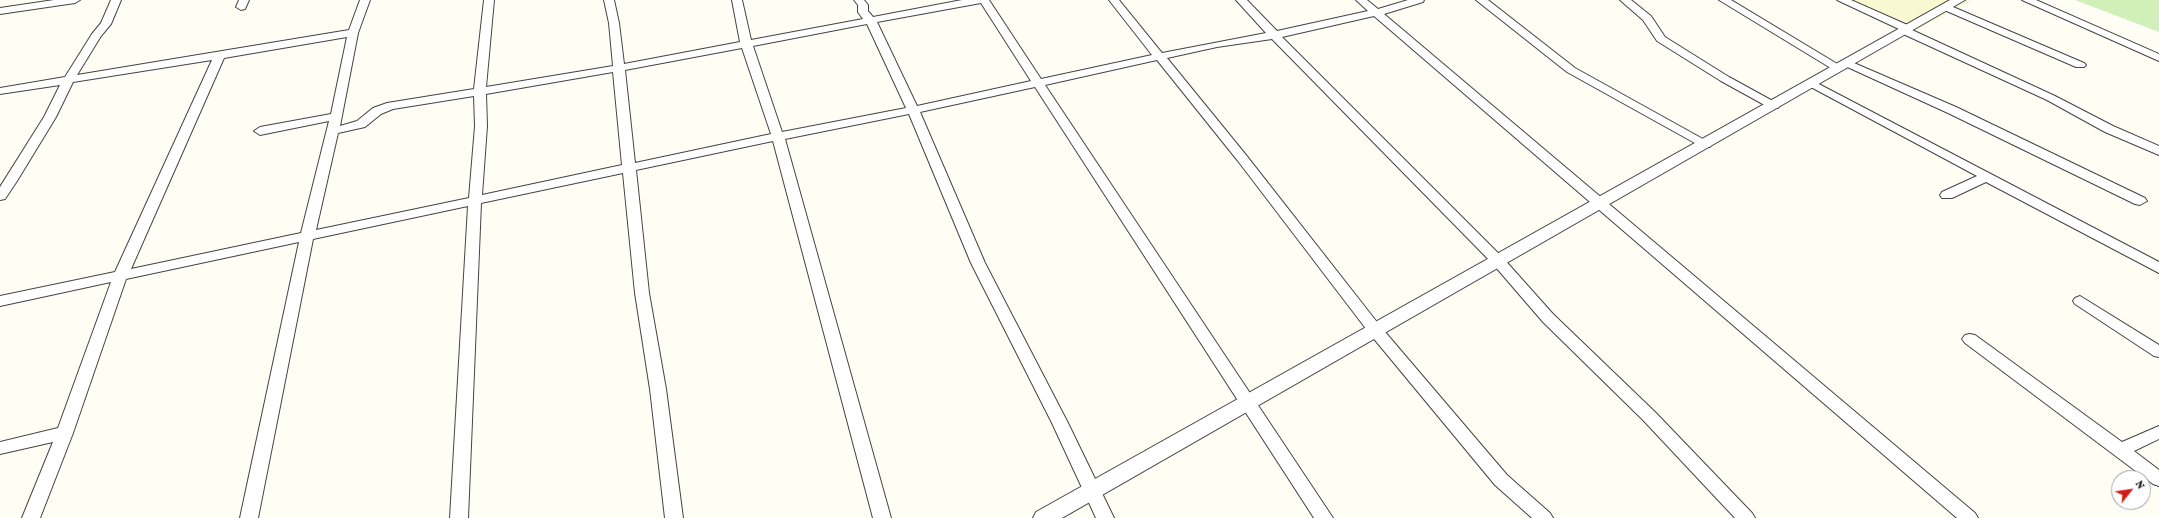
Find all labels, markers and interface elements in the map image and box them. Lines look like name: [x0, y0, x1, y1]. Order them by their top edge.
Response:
north arrow: [2111, 470, 2151, 510]
text: N: [2133, 478, 2148, 491]

